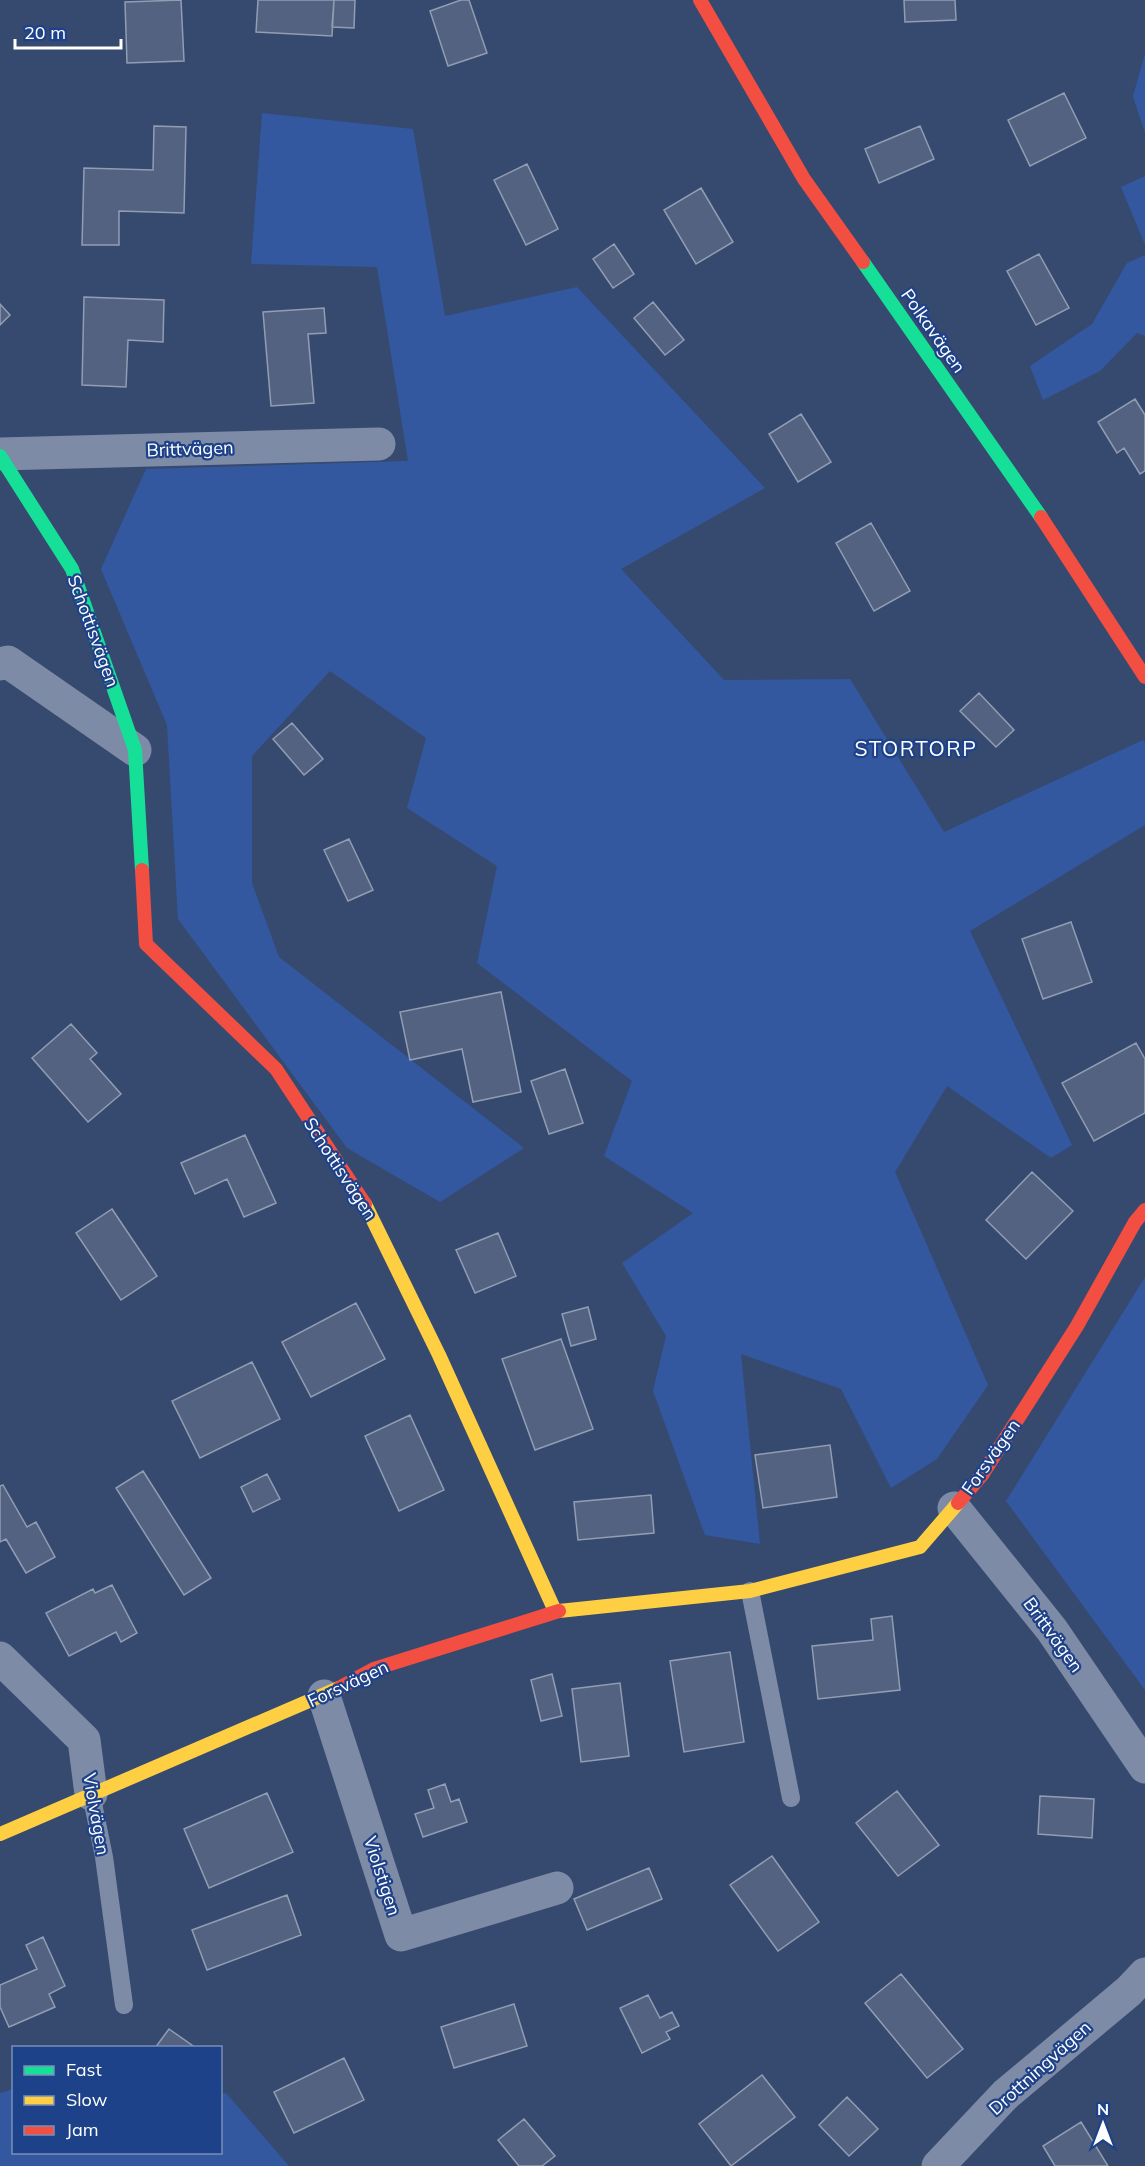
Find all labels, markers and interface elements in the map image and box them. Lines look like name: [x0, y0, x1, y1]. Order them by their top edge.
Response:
scale bar: [15, 12, 122, 50]
text: 20 m: [24, 21, 66, 44]
street label: Polkavägen: [896, 284, 971, 377]
street label: Brittvägen: [146, 435, 234, 462]
street label: Schottisvägen: [63, 572, 124, 690]
district label: STORTORP: [854, 735, 978, 761]
street label: Schottisvägen: [299, 1113, 382, 1224]
street label: Forsvägen: [956, 1415, 1025, 1499]
street label: Brittvägen: [1019, 1593, 1088, 1677]
street label: Forsvägen: [304, 1655, 392, 1712]
street label: Violvägen: [78, 1771, 115, 1857]
street label: Violstigen: [359, 1833, 406, 1918]
street label: Drottningvägen: [984, 2016, 1096, 2120]
legend: [12, 2046, 222, 2154]
text: Fast: [66, 2058, 102, 2081]
text: Slow: [66, 2088, 108, 2111]
north arrow: [1073, 2094, 1133, 2154]
text: N: [1097, 2099, 1109, 2119]
text: Jam: [66, 2118, 99, 2141]

